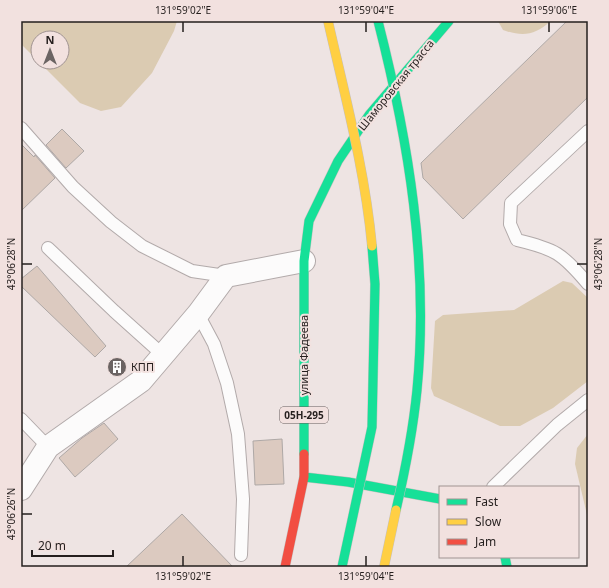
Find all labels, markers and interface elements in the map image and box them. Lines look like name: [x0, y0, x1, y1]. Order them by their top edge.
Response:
text: 131°59'02"E: [155, 3, 211, 17]
text: 131°59'04"E: [338, 3, 394, 17]
text: 131°59'06"E: [521, 3, 577, 17]
north arrow: [30, 30, 70, 70]
text: N: [46, 32, 54, 47]
street label: Шаморовская трасса: [354, 36, 437, 133]
text: 43°06'28"N: [4, 238, 18, 290]
text: 43°06'28"N: [591, 238, 605, 290]
street label: улица Фадеева: [296, 315, 311, 395]
building icon: КПП: [106, 356, 128, 378]
place label: КПП: [131, 359, 154, 374]
road number: 05Н-295: [280, 407, 328, 423]
legend: [439, 486, 579, 558]
text: 43°06'26"N: [4, 488, 18, 540]
text: Fast: [475, 493, 499, 510]
text: Slow: [475, 513, 502, 530]
scale bar: [32, 532, 113, 558]
text: Jam: [474, 533, 496, 550]
text: 20 m: [38, 537, 66, 554]
text: 131°59'02"E: [155, 569, 211, 583]
text: 131°59'04"E: [338, 569, 394, 583]

